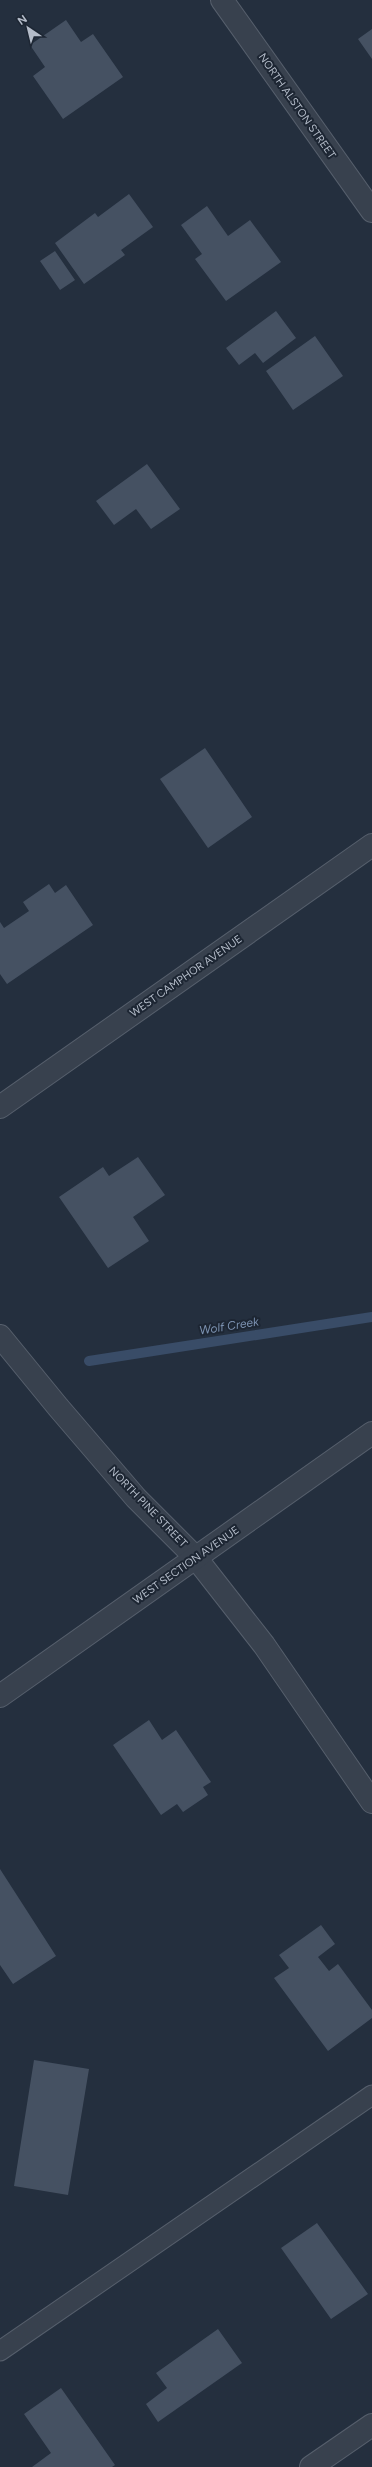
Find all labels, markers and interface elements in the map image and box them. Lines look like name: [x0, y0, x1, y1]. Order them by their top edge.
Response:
north arrow: [8, 8, 48, 48]
text: N: [15, 12, 30, 28]
street label: NORTH ALSTON STREET: [256, 51, 338, 161]
street label: WEST CAMPHOR AVENUE: [127, 932, 245, 1020]
water label: Wolf Creek: [198, 1314, 261, 1338]
street label: NORTH PINE STREET: [106, 1464, 190, 1550]
street label: WEST SECTION AVENUE: [130, 1523, 242, 1607]

